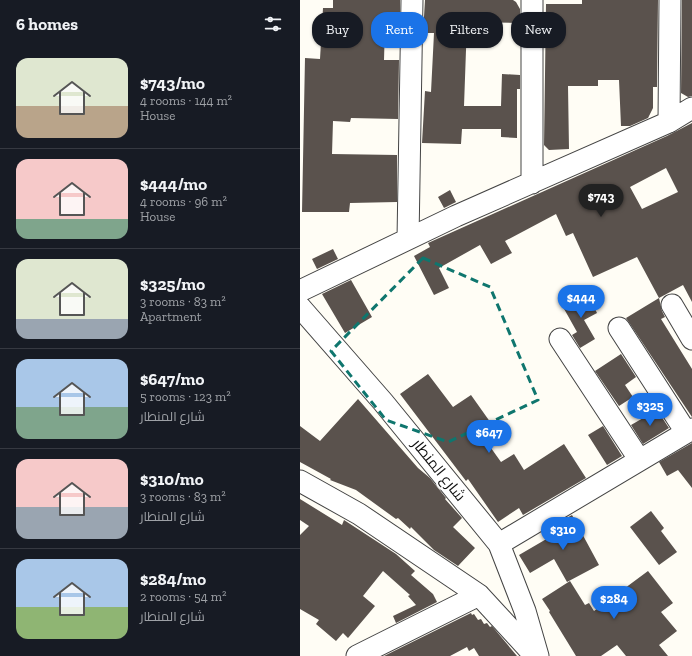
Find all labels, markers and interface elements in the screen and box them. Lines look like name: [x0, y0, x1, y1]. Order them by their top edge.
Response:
chip: Buy: [312, 12, 363, 48]
chip: Rent: [371, 12, 428, 48]
chip: Filters: [436, 12, 503, 48]
chip: New: [511, 12, 566, 48]
icon: filters: [262, 13, 284, 35]
text: 6 homes: [16, 14, 78, 34]
text: $743/mo: [140, 73, 205, 93]
icon: home: [48, 74, 96, 122]
text: 4 rooms · 144 m²: [140, 93, 232, 108]
text: House: [140, 108, 175, 123]
text: $444/mo: [140, 174, 207, 194]
icon: home: [48, 175, 96, 223]
pin: $743: [577, 184, 625, 218]
text: $743: [588, 189, 614, 204]
text: 4 rooms · 96 m²: [140, 194, 227, 209]
text: House: [140, 209, 175, 224]
text: $325/mo: [140, 274, 205, 294]
icon: home: [48, 275, 96, 323]
pin: $444: [557, 285, 605, 319]
text: $444: [567, 290, 595, 305]
text: 3 rooms · 83 m²: [140, 294, 226, 309]
text: Apartment: [140, 309, 202, 324]
text: $647/mo: [140, 369, 204, 389]
icon: home: [48, 375, 96, 423]
text: 5 rooms · 123 m²: [140, 389, 231, 404]
pin: $325: [626, 393, 674, 427]
text: $325: [636, 398, 664, 413]
text: شارع المنطار: [140, 409, 205, 424]
pin: $647: [465, 420, 513, 454]
text: $647: [476, 425, 502, 440]
street label: شارع المنطار: [406, 435, 470, 506]
text: $310/mo: [140, 469, 204, 489]
icon: home: [48, 475, 96, 523]
text: 3 rooms · 83 m²: [140, 489, 226, 504]
text: شارع المنطار: [140, 509, 205, 524]
pin: $310: [539, 517, 587, 551]
text: $310: [550, 522, 576, 537]
text: $284/mo: [140, 569, 206, 589]
icon: home: [48, 575, 96, 623]
pin: $284: [590, 586, 638, 620]
text: 2 rooms · 54 m²: [140, 589, 226, 604]
text: $284: [600, 591, 628, 606]
text: شارع المنطار: [140, 609, 205, 624]

